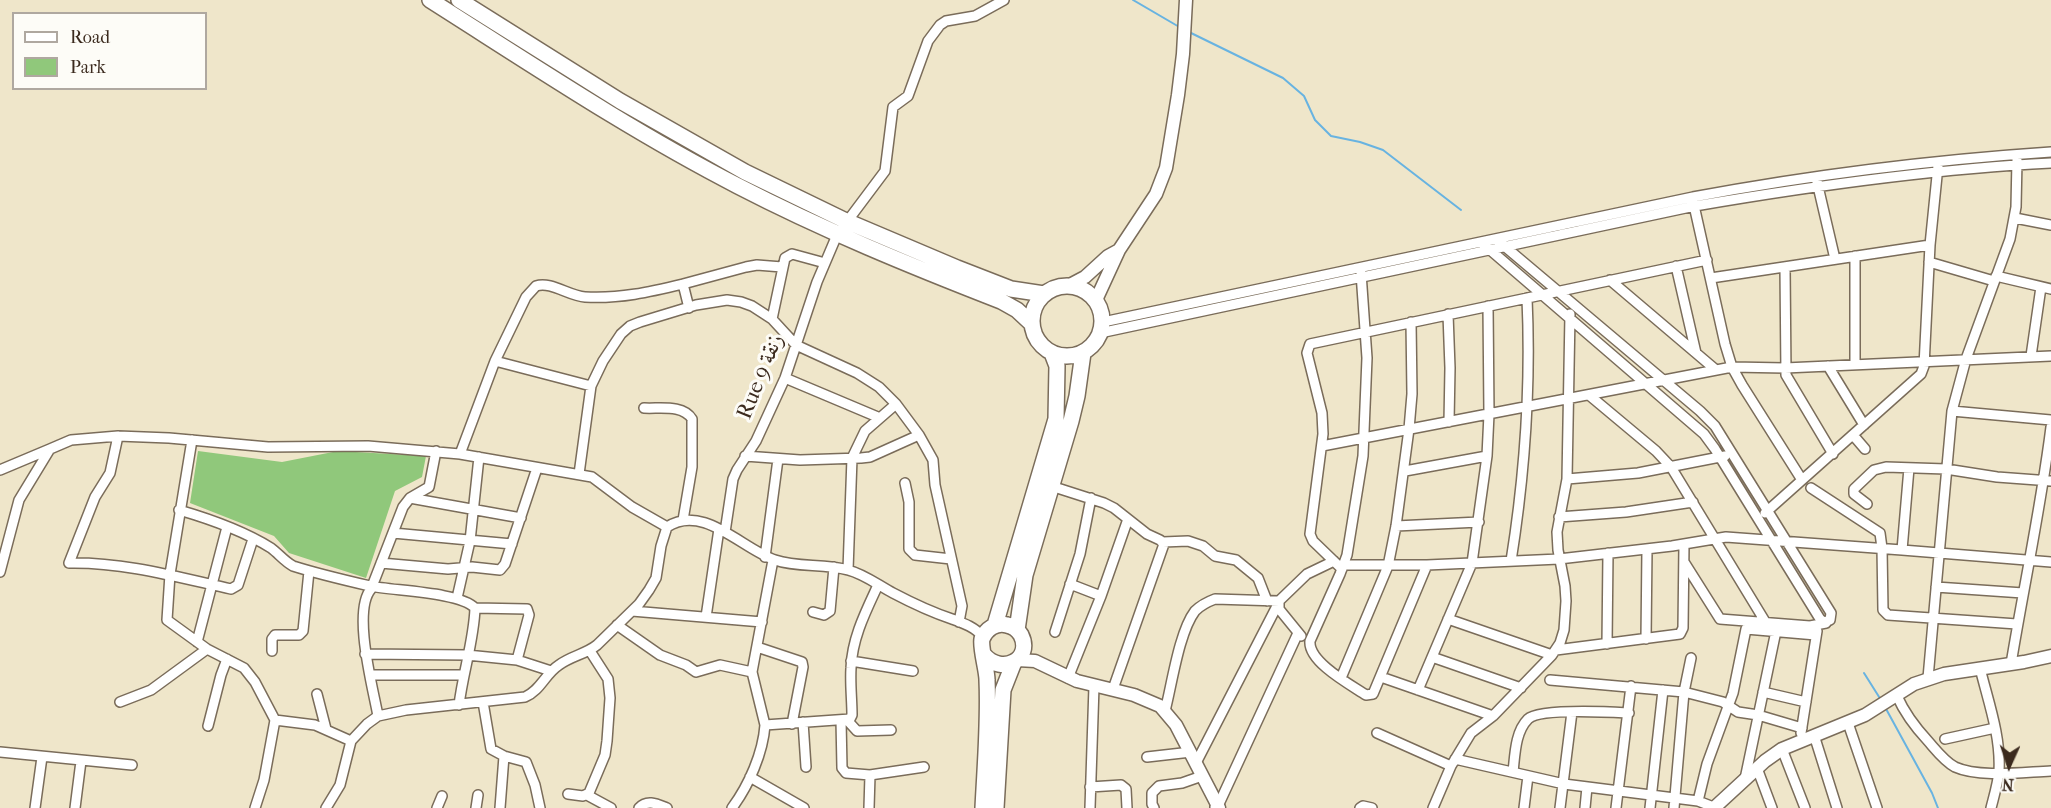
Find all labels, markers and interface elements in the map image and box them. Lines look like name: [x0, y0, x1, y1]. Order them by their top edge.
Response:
legend: [12, 12, 207, 90]
text: Road: [70, 27, 110, 48]
text: Park: [70, 57, 106, 78]
street label: Rue 9 زنقة: [732, 331, 790, 423]
north arrow: [1979, 736, 2039, 796]
text: N: [2001, 775, 2015, 794]

